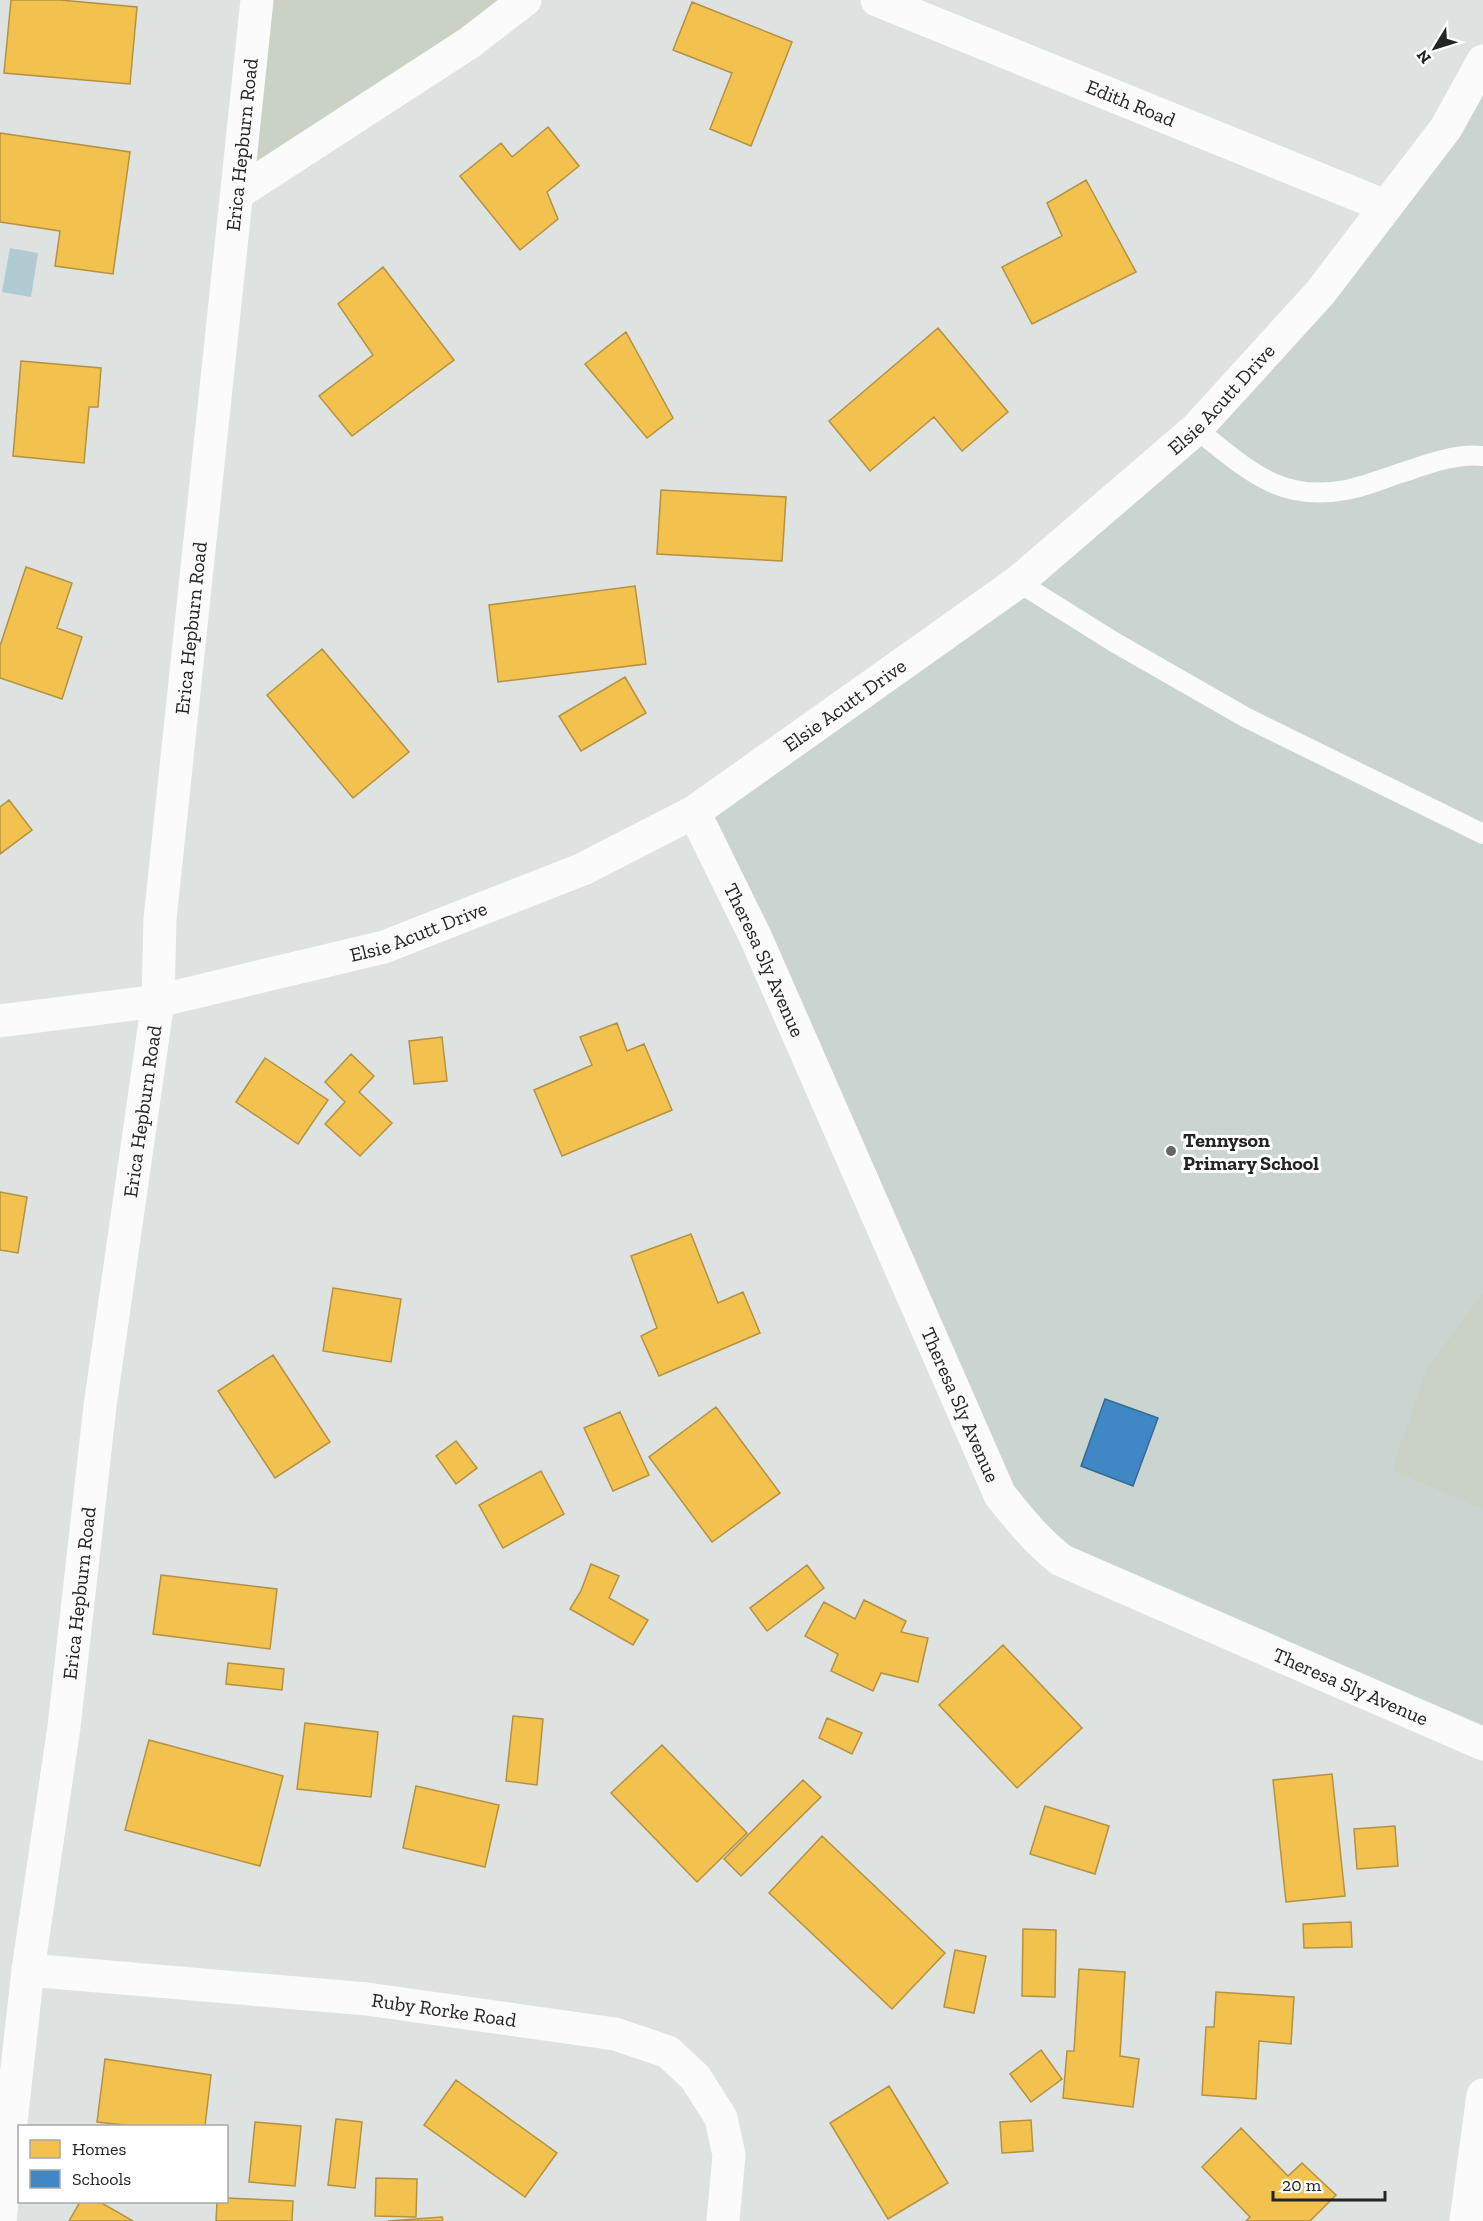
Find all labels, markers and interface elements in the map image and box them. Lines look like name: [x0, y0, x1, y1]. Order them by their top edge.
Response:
north arrow: [1405, 18, 1465, 78]
text: N: [1412, 46, 1435, 68]
street label: Erica Hepburn Road: [221, 57, 263, 232]
street label: Edith Road: [1083, 74, 1179, 132]
street label: Elsie Acutt Drive: [1163, 339, 1280, 460]
street label: Erica Hepburn Road: [170, 540, 212, 716]
street label: Elsie Acutt Drive: [779, 653, 911, 757]
street label: Theresa Sly Avenue: [719, 879, 810, 1041]
street label: Elsie Acutt Drive: [347, 896, 490, 967]
street label: Erica Hepburn Road: [118, 1024, 166, 1199]
place label: Tennyson Primary School: [1183, 1128, 1319, 1175]
marker: Tennyson Primary School: [1164, 1144, 1178, 1158]
street label: Theresa Sly Avenue: [916, 1324, 1005, 1486]
street label: Erica Hepburn Road: [57, 1505, 101, 1681]
street label: Theresa Sly Avenue: [1270, 1642, 1432, 1731]
street label: Ruby Rorke Road: [370, 1988, 518, 2032]
legend: [18, 2125, 228, 2203]
text: Homes: [72, 2138, 126, 2160]
scale bar: [1273, 2164, 1386, 2202]
text: Schools: [72, 2168, 131, 2190]
text: 20 m: [1282, 2174, 1322, 2196]

